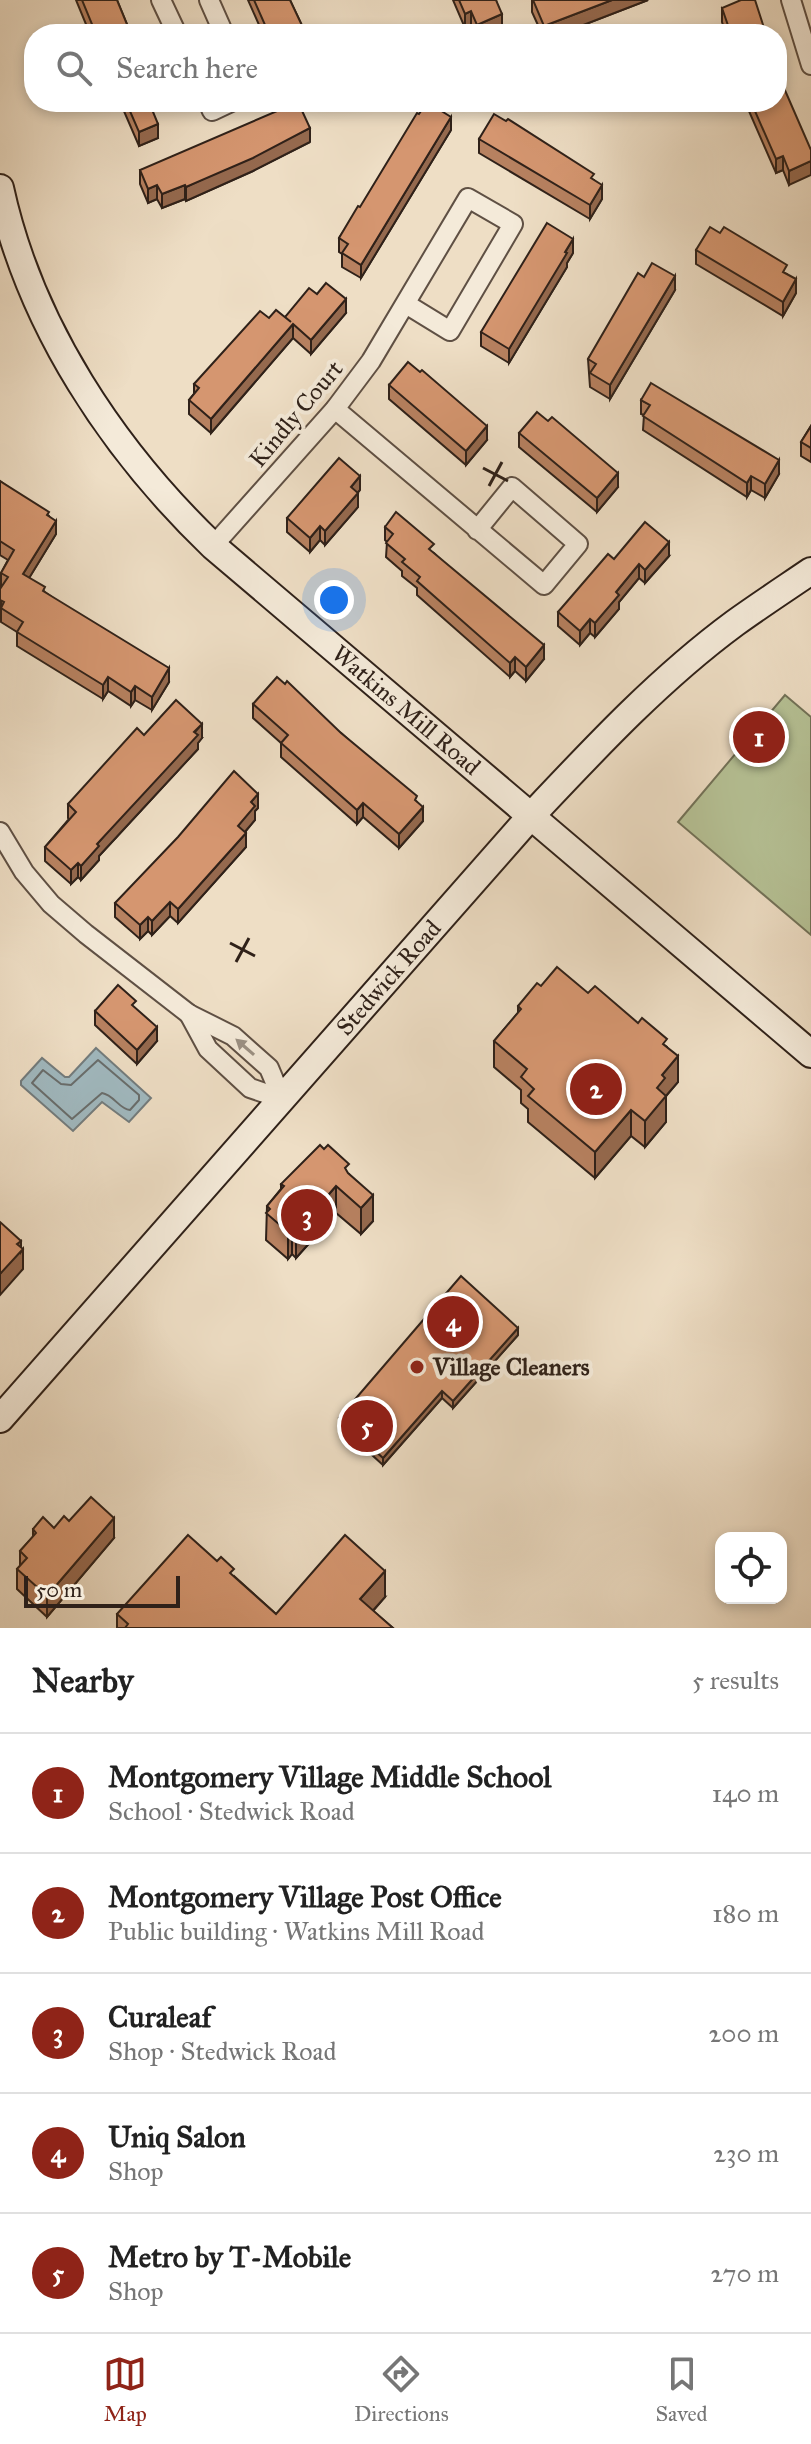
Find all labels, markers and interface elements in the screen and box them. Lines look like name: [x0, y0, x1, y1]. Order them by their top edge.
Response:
search box: [24, 24, 787, 112]
icon: search: [52, 46, 96, 90]
text: Search here: [116, 50, 258, 86]
street label: Kindly Court: [243, 354, 350, 473]
your location: [314, 580, 354, 620]
street label: Watkins Mill Road: [326, 639, 487, 782]
pin: 1: [733, 707, 785, 767]
street label: Stedwick Road: [330, 914, 447, 1042]
one-way arrow: [236, 1039, 256, 1056]
pin: 2: [570, 1059, 622, 1119]
pin: 3: [281, 1185, 333, 1245]
pin: 4: [427, 1292, 479, 1352]
place label: Village Cleaners: [432, 1352, 590, 1382]
marker: Village Cleaners: [408, 1358, 426, 1376]
pin: 5: [341, 1396, 393, 1456]
map controls: [715, 1532, 787, 1604]
button: locate: [715, 1532, 787, 1604]
scale bar: [24, 1572, 180, 1608]
text: 50 m: [36, 1576, 82, 1603]
text: Nearby: [32, 1660, 134, 1701]
text: 5 results: [692, 1664, 779, 1696]
text: Montgomery Village Middle School: [108, 1759, 551, 1795]
text: 1: [53, 1777, 63, 1809]
text: 140 m: [712, 1777, 779, 1809]
text: School · Stedwick Road: [108, 1795, 355, 1827]
text: Montgomery Village Post Office: [108, 1879, 502, 1915]
text: 2: [52, 1897, 64, 1929]
text: 180 m: [712, 1897, 779, 1929]
text: Public building · Watkins Mill Road: [108, 1915, 485, 1947]
text: Curaleaf: [108, 1999, 212, 2035]
text: 3: [53, 2017, 63, 2049]
text: 200 m: [708, 2017, 779, 2049]
text: Shop · Stedwick Road: [108, 2035, 337, 2067]
text: Uniq Salon: [108, 2119, 246, 2155]
text: 4: [51, 2137, 65, 2169]
text: 230 m: [713, 2137, 779, 2169]
text: Shop: [108, 2155, 164, 2187]
text: Metro by T-Mobile: [108, 2239, 351, 2275]
text: 5: [52, 2257, 64, 2289]
text: 270 m: [710, 2257, 779, 2289]
text: Shop: [108, 2275, 164, 2307]
tab: Map: [103, 2352, 147, 2427]
tab: Directions: [354, 2352, 449, 2427]
tab: Saved: [655, 2352, 708, 2427]

